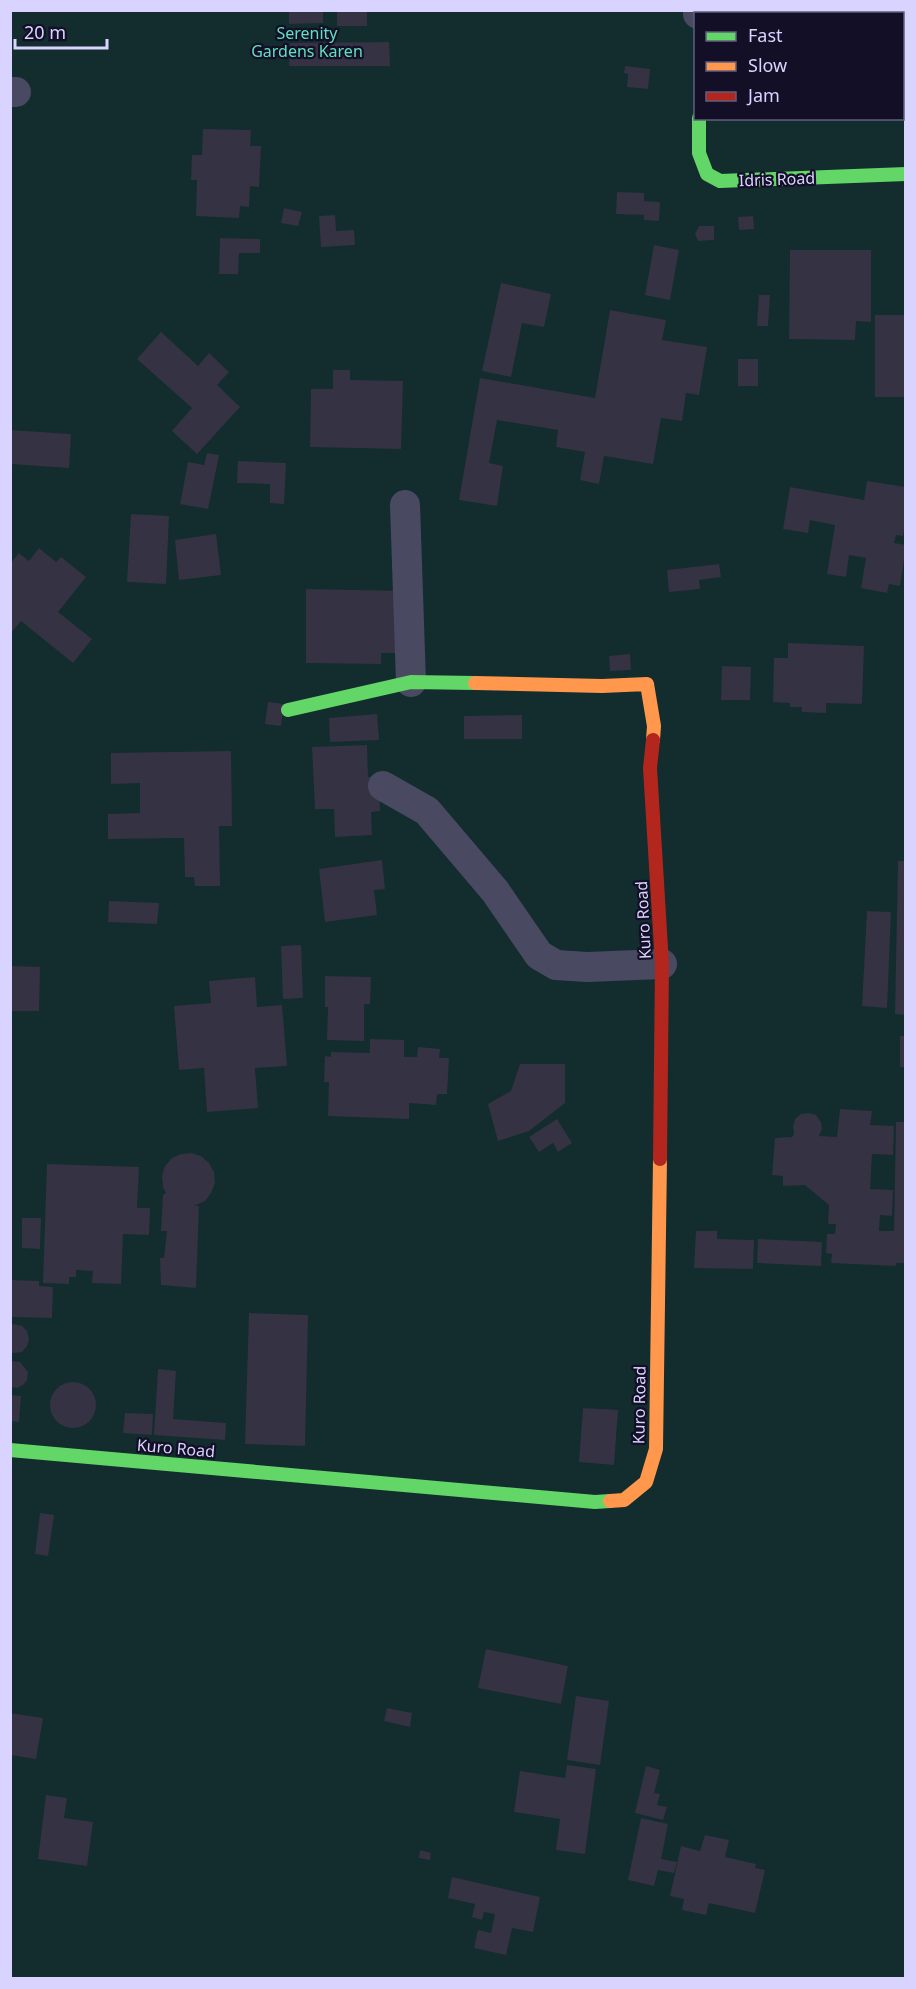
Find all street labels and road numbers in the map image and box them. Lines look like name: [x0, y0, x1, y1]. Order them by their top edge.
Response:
street label: Idris Road: [738, 167, 816, 191]
street label: Kuro Road: [630, 880, 656, 960]
street label: Kuro Road: [627, 1366, 651, 1444]
street label: Kuro Road: [136, 1434, 216, 1462]

